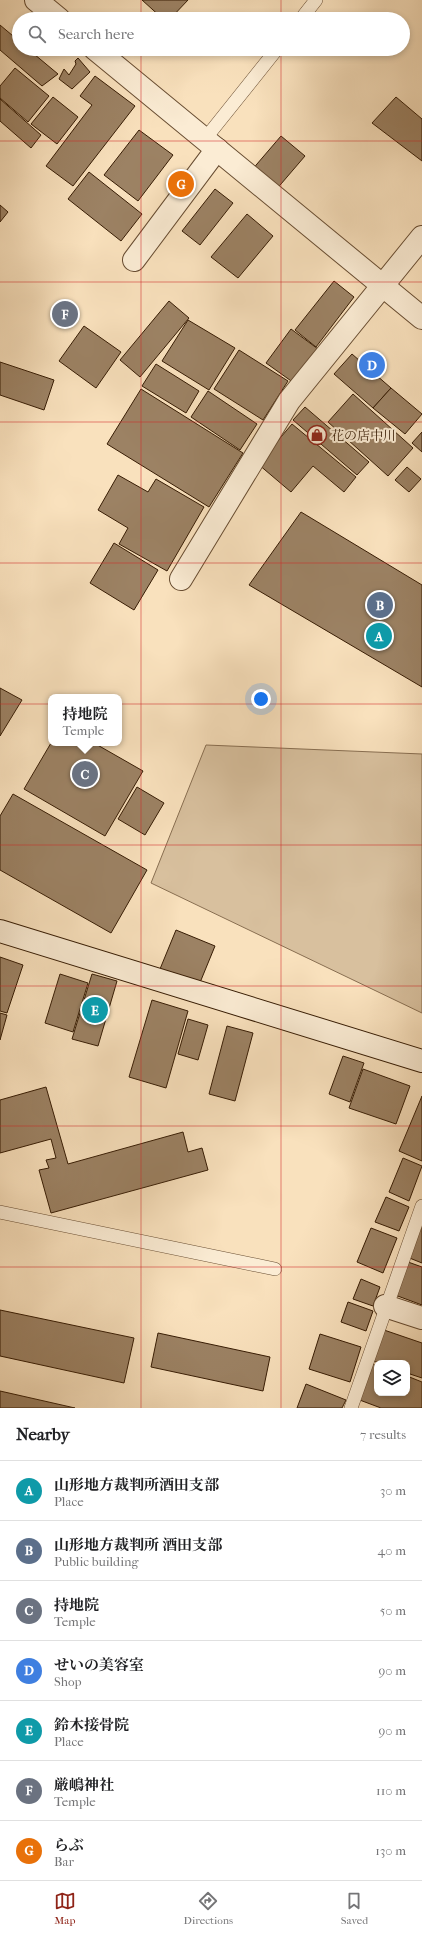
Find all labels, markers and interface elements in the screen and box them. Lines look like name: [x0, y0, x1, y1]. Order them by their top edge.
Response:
search box: [12, 12, 410, 56]
icon: search: [26, 23, 48, 45]
text: Search here: [58, 25, 134, 43]
pin: G: [168, 169, 194, 199]
pin: F: [52, 299, 78, 329]
pin: D: [359, 350, 385, 380]
shop icon: 花の店中川: [306, 424, 328, 446]
place label: 花の店中川: [331, 428, 396, 443]
pin: B: [367, 590, 393, 620]
pin: A: [366, 621, 392, 651]
your location: [251, 689, 271, 709]
popup: [48, 694, 122, 746]
text: 持地院: [62, 705, 108, 723]
text: Temple: [62, 723, 104, 738]
pin: C: [72, 759, 98, 789]
pin: E: [82, 995, 108, 1025]
map controls: [374, 1360, 410, 1396]
button: layers: [374, 1360, 410, 1396]
text: Nearby: [16, 1424, 70, 1444]
text: 7 results: [360, 1427, 406, 1442]
text: 山形地方裁判所酒田支部: [54, 1476, 219, 1494]
text: A: [25, 1483, 33, 1498]
text: 30 m: [380, 1483, 406, 1498]
text: Place: [54, 1494, 84, 1509]
text: 山形地方裁判所 酒田支部: [54, 1536, 222, 1554]
text: B: [25, 1543, 33, 1558]
text: 40 m: [378, 1543, 406, 1558]
text: Public building: [54, 1554, 139, 1569]
text: 持地院: [54, 1596, 99, 1614]
text: C: [25, 1603, 33, 1618]
text: 50 m: [380, 1603, 406, 1618]
text: Temple: [54, 1614, 96, 1629]
text: せいの美容室: [54, 1656, 144, 1674]
text: D: [24, 1663, 34, 1678]
text: 90 m: [378, 1663, 406, 1678]
text: Shop: [54, 1674, 82, 1689]
text: 鈴木接骨院: [54, 1716, 129, 1734]
text: E: [25, 1723, 33, 1738]
text: 90 m: [378, 1723, 406, 1738]
text: Place: [54, 1734, 84, 1749]
text: 厳嶋神社: [54, 1776, 114, 1794]
text: F: [26, 1783, 32, 1798]
text: 110 m: [376, 1783, 406, 1798]
text: Temple: [54, 1794, 96, 1809]
text: らぶ: [54, 1836, 84, 1854]
text: G: [24, 1843, 34, 1858]
text: 130 m: [375, 1843, 406, 1858]
text: Bar: [54, 1854, 74, 1869]
tab: Map: [54, 1890, 76, 1927]
tab: Directions: [184, 1890, 233, 1927]
tab: Saved: [341, 1890, 368, 1927]

